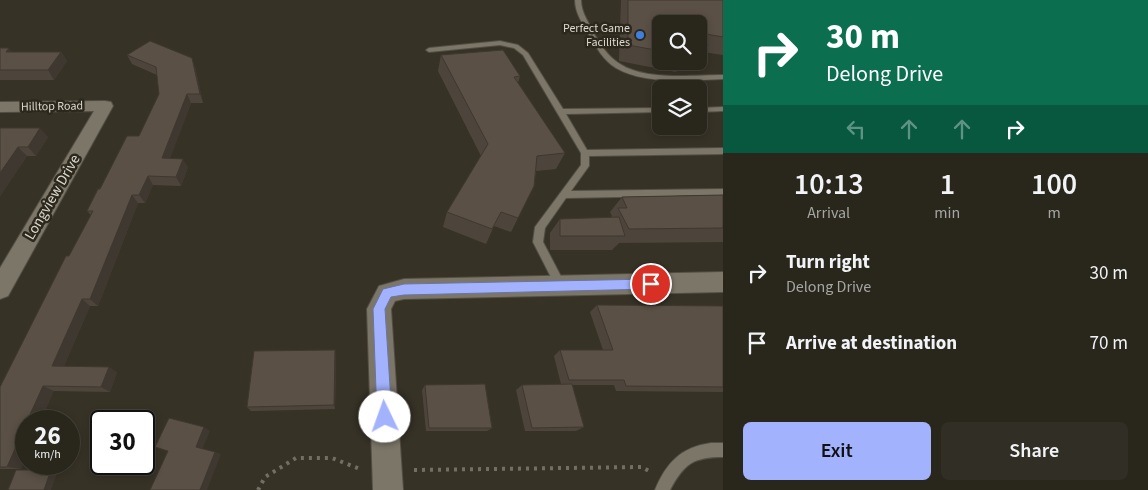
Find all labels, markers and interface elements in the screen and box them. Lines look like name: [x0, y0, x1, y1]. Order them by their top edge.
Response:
text: 30 m: [826, 12, 900, 62]
map controls: [652, 15, 707, 135]
button: search: [652, 15, 707, 70]
place label: Perfect Game Facilities: [563, 20, 630, 51]
icon: right: [743, 20, 808, 85]
marker: Perfect Game Facilities: [634, 29, 646, 41]
text: Delong Drive: [826, 58, 943, 90]
button: layers: [652, 80, 707, 135]
street label: Hilltop Road: [21, 97, 83, 116]
icon: left: [842, 115, 870, 143]
icon: ahead: [895, 115, 923, 143]
icon: ahead: [948, 115, 976, 143]
icon: right: [1001, 115, 1029, 143]
street label: Longview Drive: [19, 151, 85, 244]
text: 10:13: [794, 163, 864, 206]
text: 1: [940, 163, 955, 206]
text: 100: [1031, 163, 1077, 206]
text: Arrival: [807, 202, 850, 224]
text: min: [934, 202, 960, 224]
text: m: [1048, 202, 1061, 224]
text: Turn right: [786, 249, 870, 276]
icon: right: [743, 259, 771, 287]
text: 30 m: [1090, 260, 1128, 287]
pin: [630, 263, 672, 305]
icon: arrive: [637, 270, 665, 298]
text: Delong Drive: [786, 276, 871, 298]
icon: arrive: [743, 329, 771, 357]
text: Arrive at destination: [786, 330, 957, 357]
text: 70 m: [1090, 330, 1128, 357]
position arrow: [358, 390, 410, 442]
speed limit sign: 30: [90, 410, 155, 475]
text: 26: [34, 418, 61, 454]
button: Exit: [743, 422, 931, 480]
button: Share: [941, 422, 1128, 480]
text: km/h: [34, 446, 61, 463]

